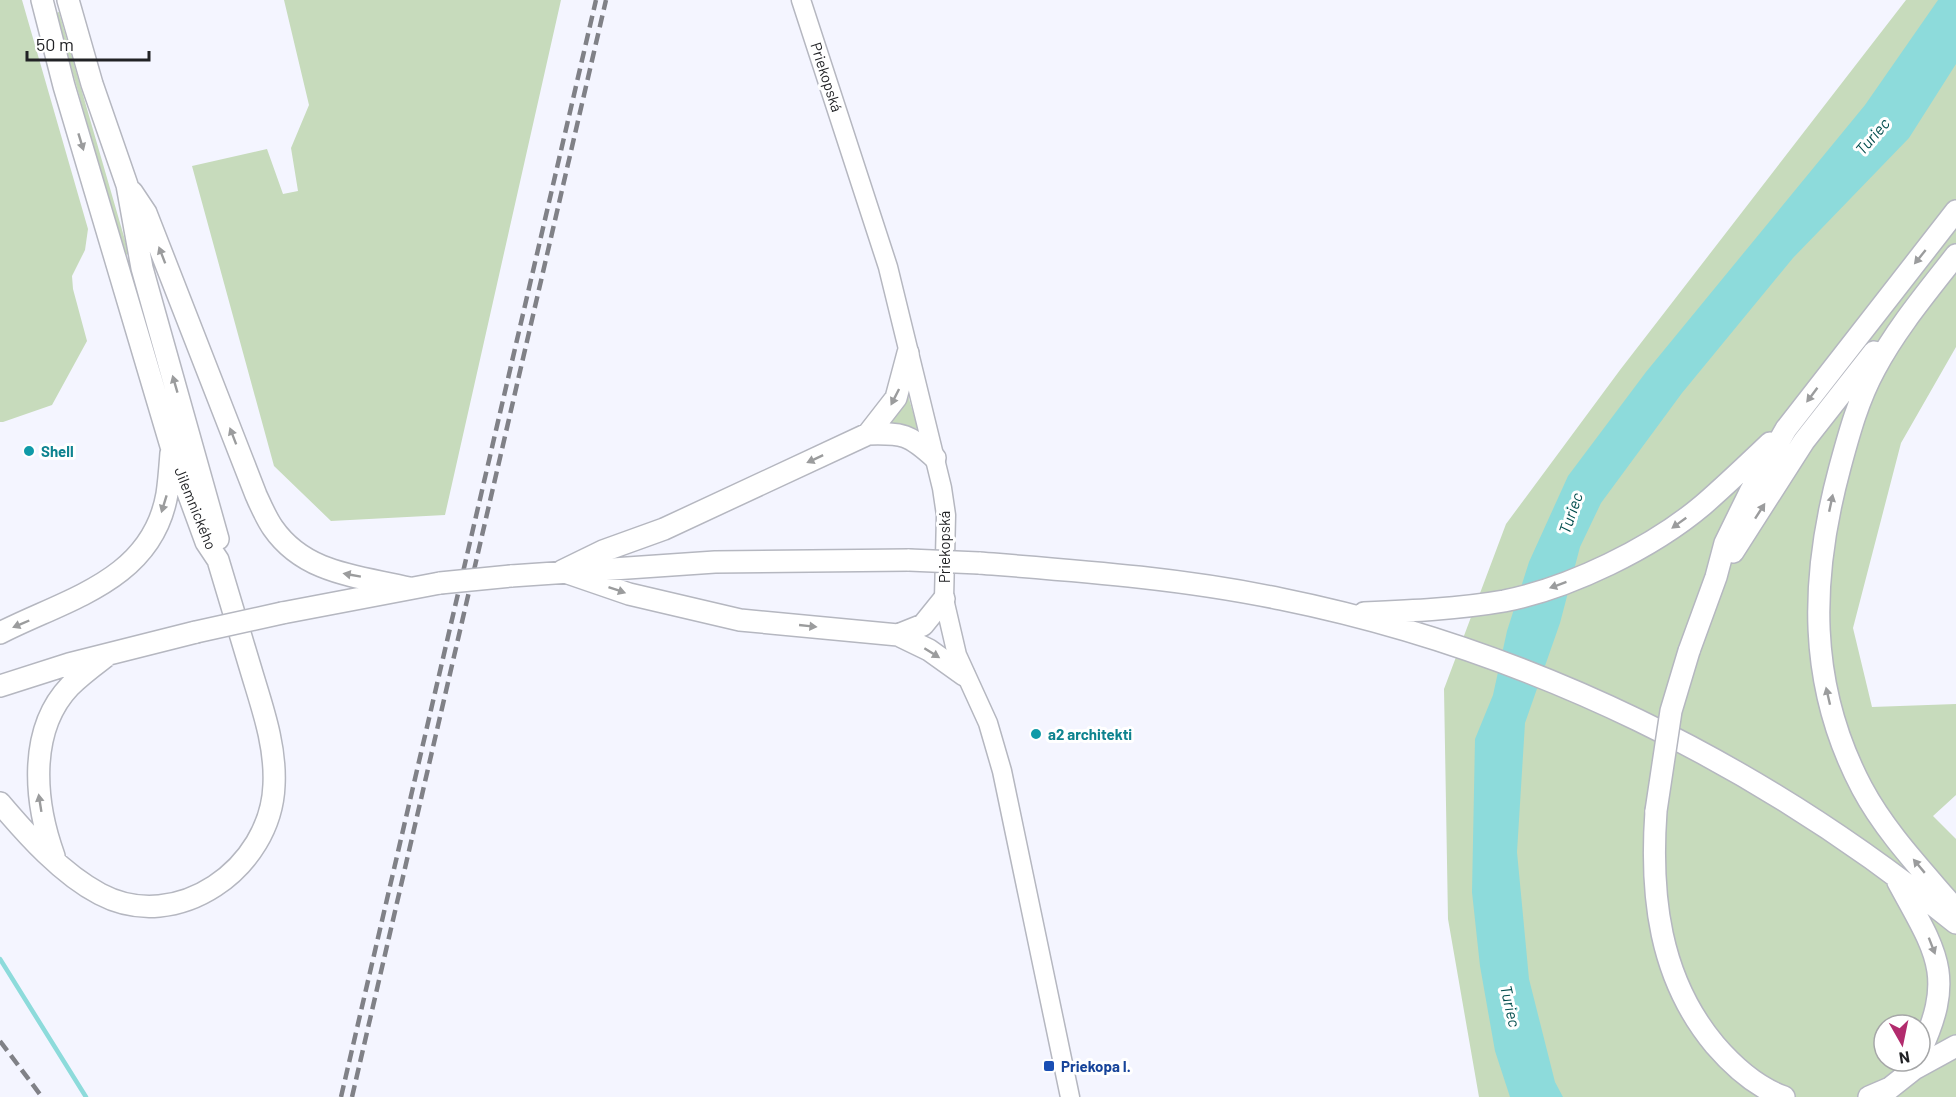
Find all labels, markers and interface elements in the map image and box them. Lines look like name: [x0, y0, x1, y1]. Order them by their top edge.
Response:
scale bar: [27, 24, 148, 62]
text: 50 m: [36, 33, 74, 55]
street label: Priekopská: [807, 40, 847, 114]
water label: Turiec: [1851, 114, 1893, 158]
one-way arrow: [77, 133, 86, 151]
one-way arrow: [157, 246, 167, 264]
one-way arrow: [1913, 249, 1926, 265]
one-way arrow: [170, 375, 179, 393]
one-way arrow: [1807, 387, 1819, 402]
one-way arrow: [890, 389, 900, 406]
one-way arrow: [228, 427, 238, 445]
place label: Shell: [41, 442, 74, 460]
marker: Shell: [22, 444, 36, 458]
one-way arrow: [807, 454, 824, 463]
street label: Jilemnického: [171, 464, 221, 552]
water label: Turiec: [1554, 490, 1586, 536]
one-way arrow: [1827, 494, 1837, 512]
one-way arrow: [159, 495, 168, 513]
one-way arrow: [1754, 503, 1765, 519]
street label: Priekopská: [935, 511, 953, 583]
one-way arrow: [1672, 516, 1687, 528]
one-way arrow: [342, 570, 361, 579]
one-way arrow: [1548, 580, 1566, 590]
one-way arrow: [608, 586, 626, 595]
one-way arrow: [12, 620, 30, 629]
one-way arrow: [798, 621, 817, 631]
one-way arrow: [924, 647, 941, 658]
one-way arrow: [1822, 687, 1832, 705]
place label: a2 architekti: [1048, 725, 1132, 743]
marker: a2 architekti: [1029, 727, 1043, 741]
one-way arrow: [35, 794, 44, 813]
one-way arrow: [1912, 858, 1925, 874]
one-way arrow: [1928, 937, 1937, 955]
water label: Turiec: [1497, 983, 1525, 1029]
north arrow: [1872, 1013, 1932, 1073]
text: N: [1898, 1048, 1911, 1069]
place label: Priekopa I.: [1061, 1057, 1131, 1075]
marker: Priekopa I.: [1042, 1059, 1056, 1073]

